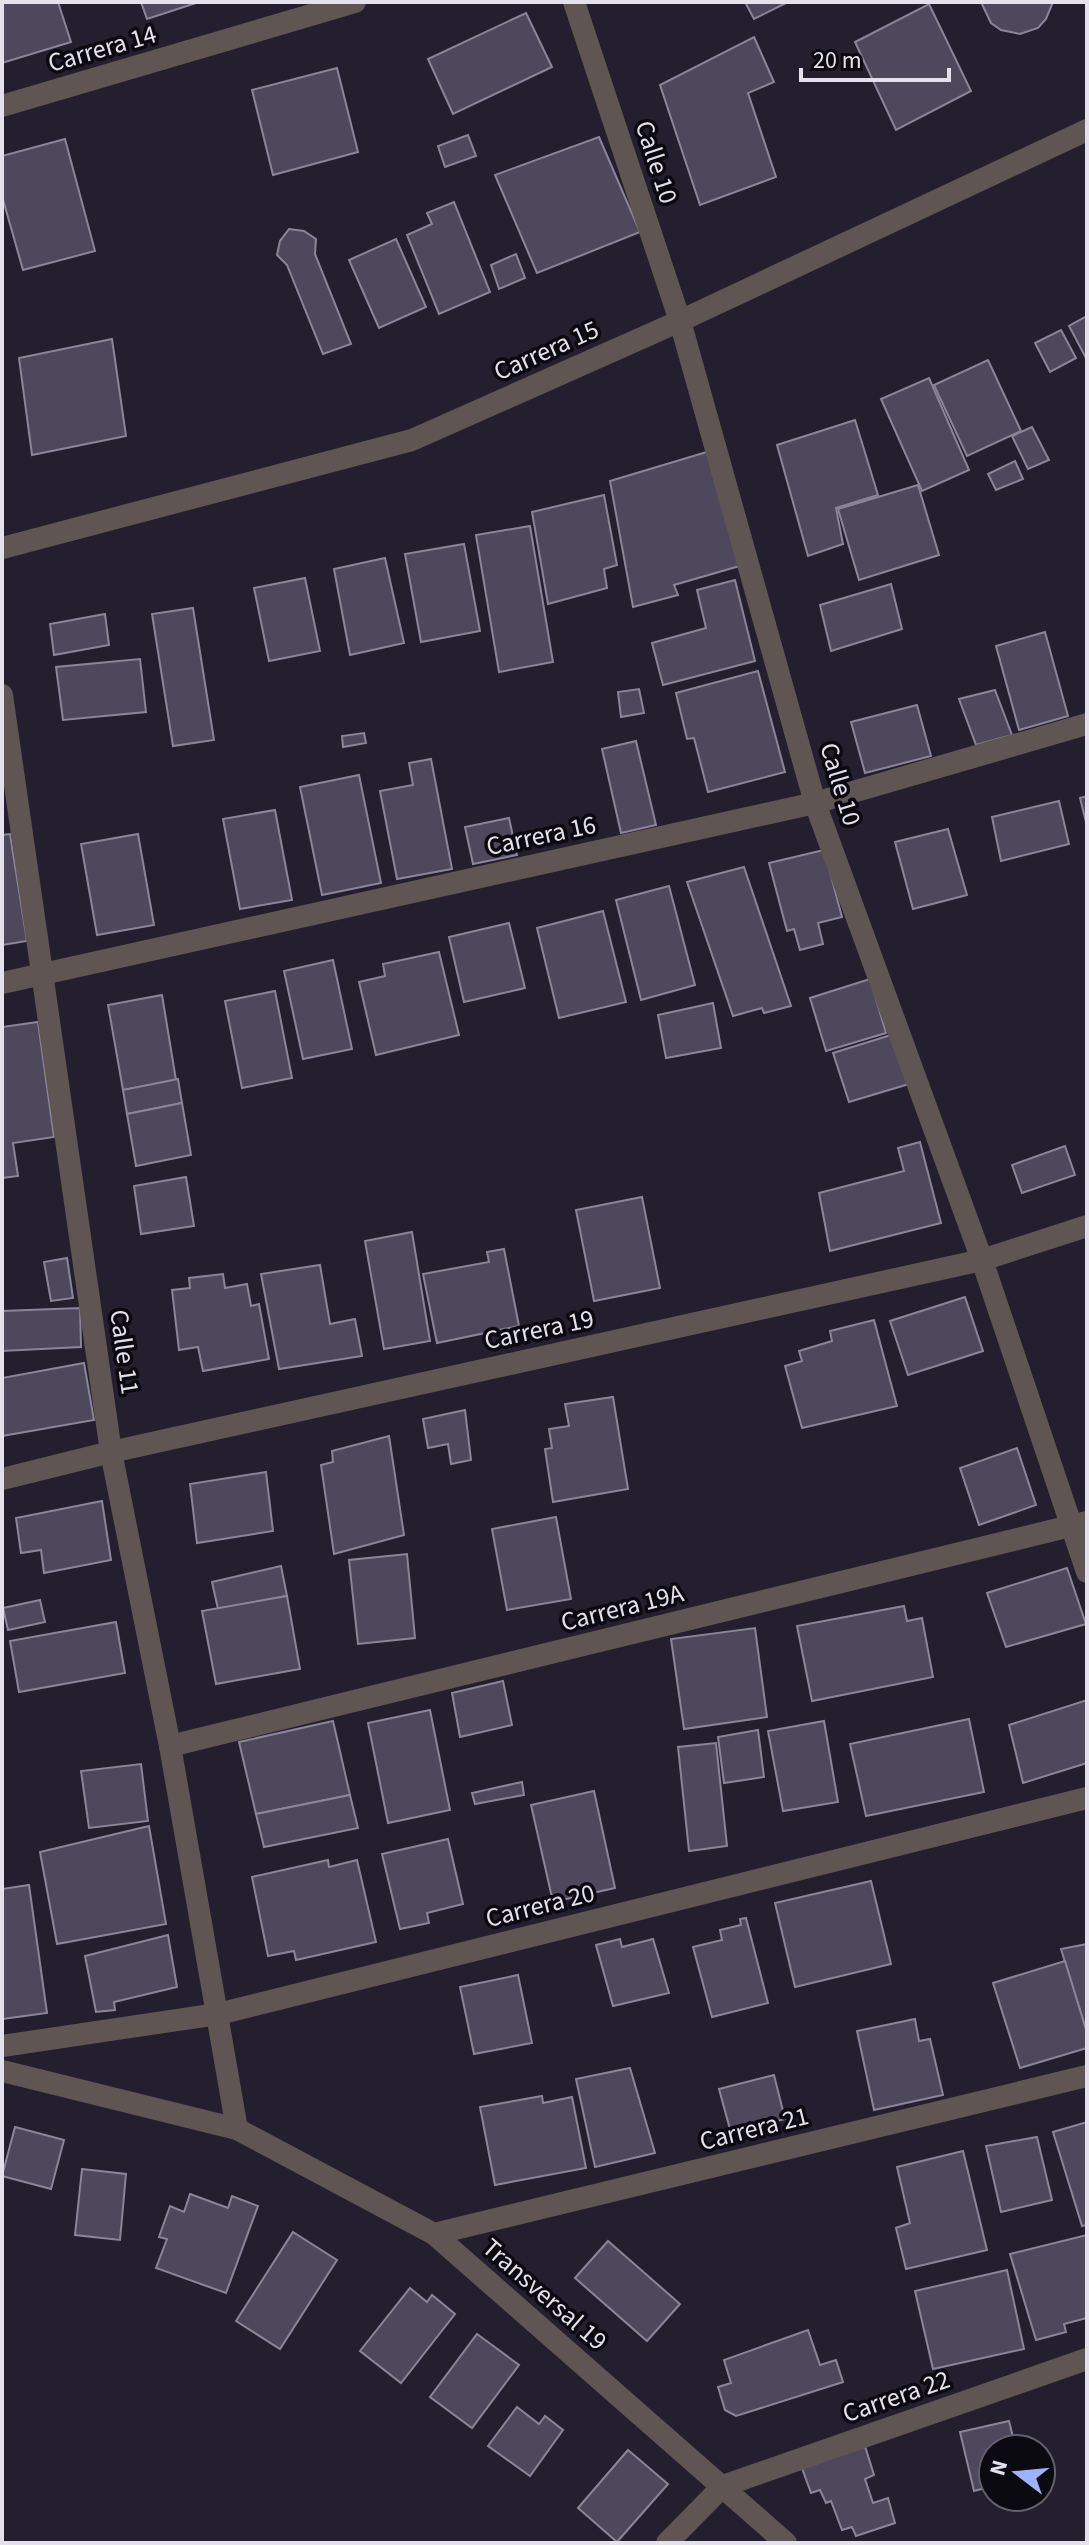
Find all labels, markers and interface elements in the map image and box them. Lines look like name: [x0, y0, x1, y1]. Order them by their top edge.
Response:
street label: Carrera 14: [44, 15, 161, 82]
scale bar: [801, 32, 949, 82]
text: 20 m: [813, 43, 862, 78]
street label: Calle 10: [626, 116, 687, 208]
street label: Carrera 15: [488, 311, 605, 390]
street label: Calle 10: [810, 738, 871, 830]
street label: Carrera 16: [483, 806, 599, 865]
street label: Carrera 19: [481, 1300, 597, 1359]
street label: Calle 11: [100, 1307, 149, 1397]
street label: Carrera 19A: [557, 1574, 688, 1641]
street label: Carrera 20: [482, 1874, 599, 1937]
street label: Carrera 21: [696, 2097, 813, 2160]
street label: Transversal 19: [474, 2230, 615, 2359]
street label: Carrera 22: [838, 2361, 955, 2432]
north arrow: [977, 2433, 1057, 2513]
text: N: [981, 2456, 1016, 2479]

